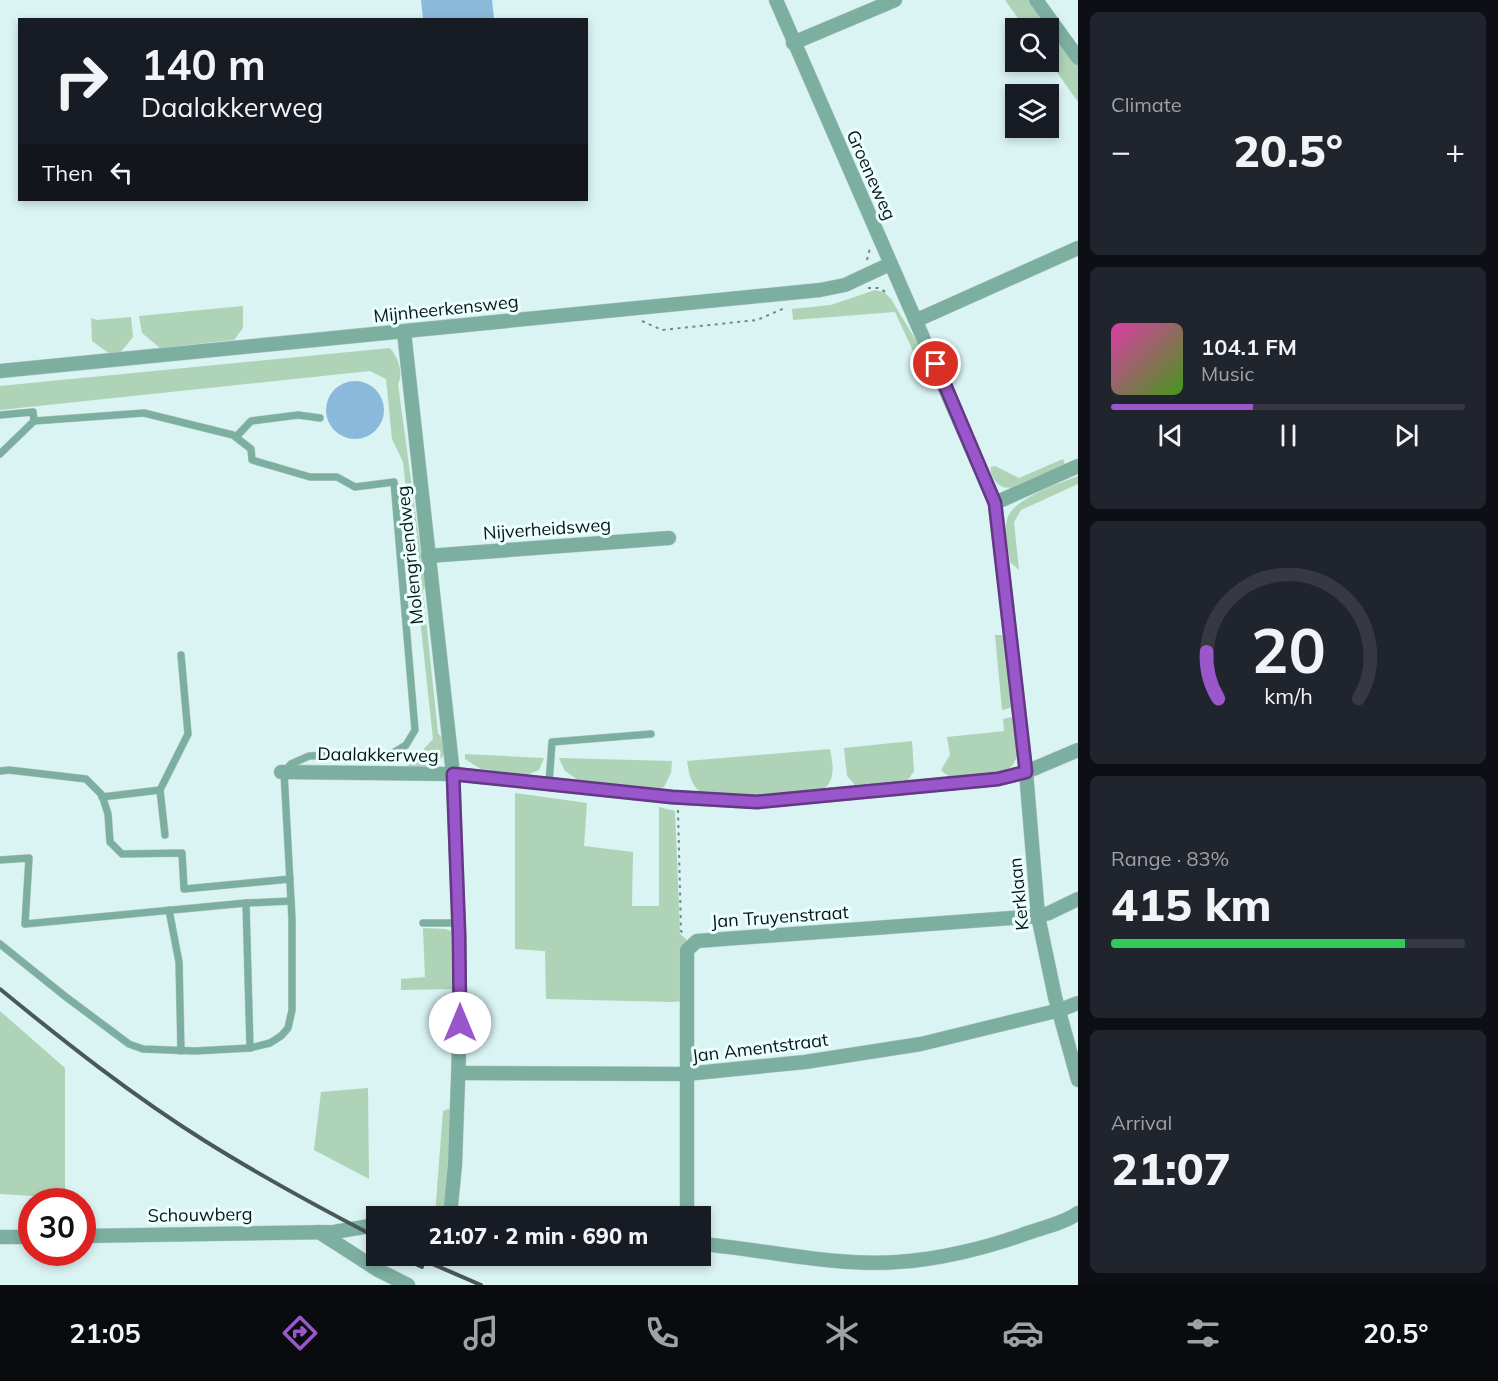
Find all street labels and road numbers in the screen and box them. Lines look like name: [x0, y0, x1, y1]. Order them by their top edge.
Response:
street label: Groeneweg: [841, 126, 901, 223]
street label: Mijnheerkensweg: [372, 289, 520, 328]
street label: Molengriendweg: [391, 485, 428, 626]
street label: Nijverheidsweg: [482, 513, 612, 544]
street label: Daalakkerweg: [317, 742, 439, 767]
street label: Kerklaan: [1003, 856, 1034, 932]
street label: Jan Truyenstraat: [711, 900, 849, 933]
street label: Jan Amentstraat: [690, 1028, 829, 1067]
street label: Schouwberg: [147, 1202, 253, 1227]

